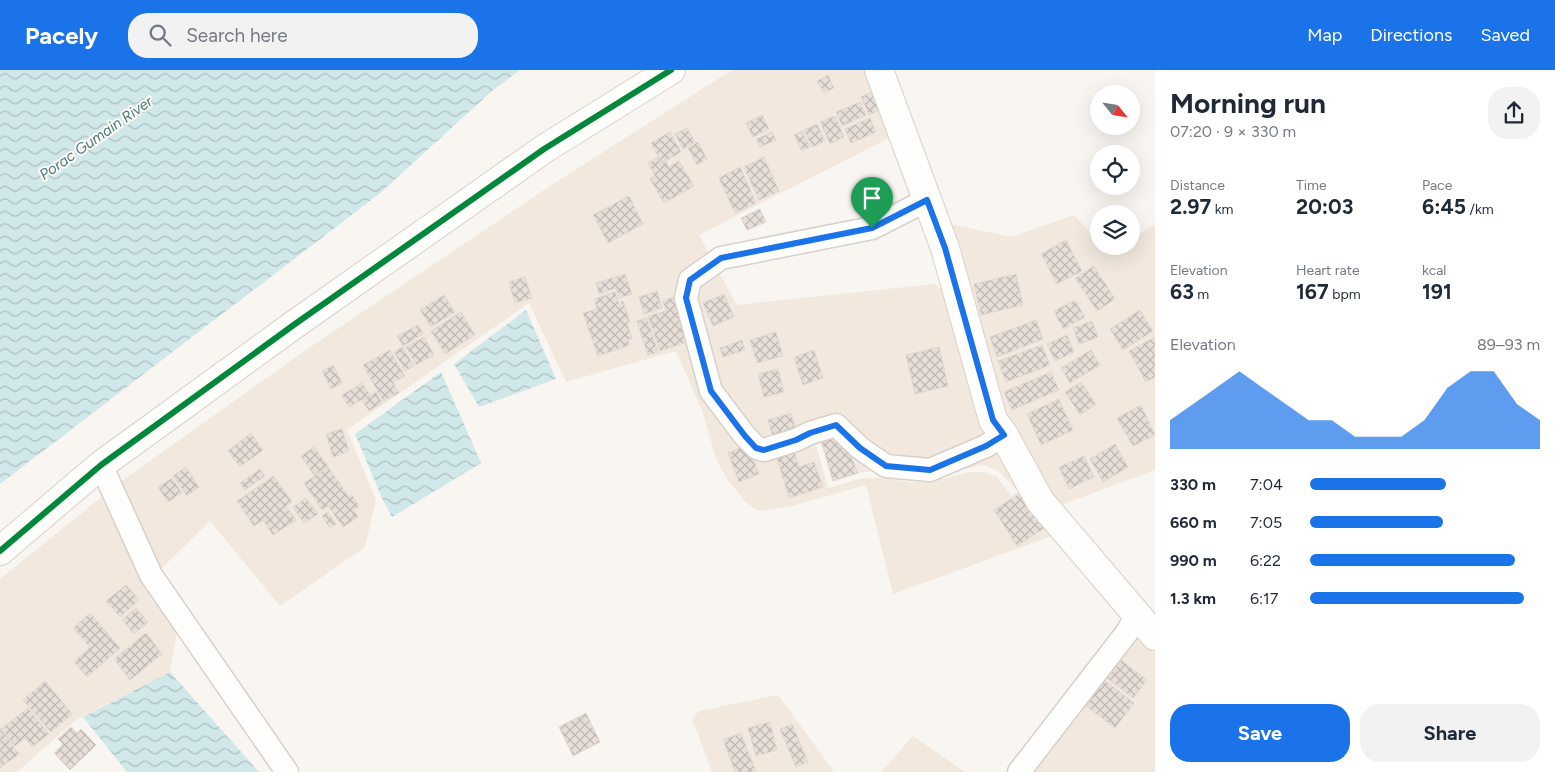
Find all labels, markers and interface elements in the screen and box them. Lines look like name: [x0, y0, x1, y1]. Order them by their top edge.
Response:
search box: [128, 13, 478, 58]
text: Pacely: [25, 21, 98, 50]
icon: search: [146, 21, 174, 49]
text: Search here: [186, 24, 288, 47]
text: Map: [1307, 24, 1342, 46]
text: Directions: [1370, 24, 1452, 46]
text: Saved: [1480, 24, 1530, 46]
north arrow: [1090, 85, 1140, 135]
map controls: [1090, 85, 1140, 255]
text: Morning run: [1170, 86, 1326, 120]
button: share: [1488, 87, 1540, 139]
water label: Porac Gumain River: [36, 92, 157, 184]
text: 07:20 · 9 × 330 m: [1170, 122, 1296, 141]
button: locate: [1090, 145, 1140, 195]
pin: [851, 177, 893, 228]
text: Distance: [1170, 177, 1225, 194]
text: Time: [1296, 177, 1327, 194]
text: Pace: [1422, 177, 1452, 194]
icon: arrive: [858, 184, 886, 212]
text: 2.97: [1170, 194, 1211, 219]
text: 20:03: [1296, 194, 1353, 219]
text: 6:45: [1422, 194, 1466, 219]
text: km: [1211, 201, 1233, 218]
text: /km: [1466, 201, 1494, 218]
button: layers: [1090, 205, 1140, 255]
text: Elevation: [1170, 262, 1228, 279]
text: Heart rate: [1296, 262, 1360, 279]
text: kcal: [1422, 262, 1446, 279]
text: 63: [1170, 279, 1194, 304]
text: 167: [1296, 279, 1329, 304]
text: 191: [1422, 279, 1452, 304]
text: m: [1194, 286, 1209, 303]
text: bpm: [1329, 286, 1361, 303]
text: Elevation: [1170, 335, 1236, 354]
text: 89–93 m: [1477, 335, 1540, 354]
text: 330 m: [1170, 475, 1216, 494]
text: 7:04: [1250, 475, 1283, 494]
text: 660 m: [1170, 513, 1217, 532]
text: 7:05: [1250, 513, 1282, 532]
text: 990 m: [1170, 551, 1217, 570]
text: 6:22: [1250, 551, 1281, 570]
text: 1.3 km: [1170, 589, 1216, 608]
text: 6:17: [1250, 589, 1278, 608]
button: Save: [1170, 704, 1350, 762]
button: Share: [1360, 704, 1540, 762]

